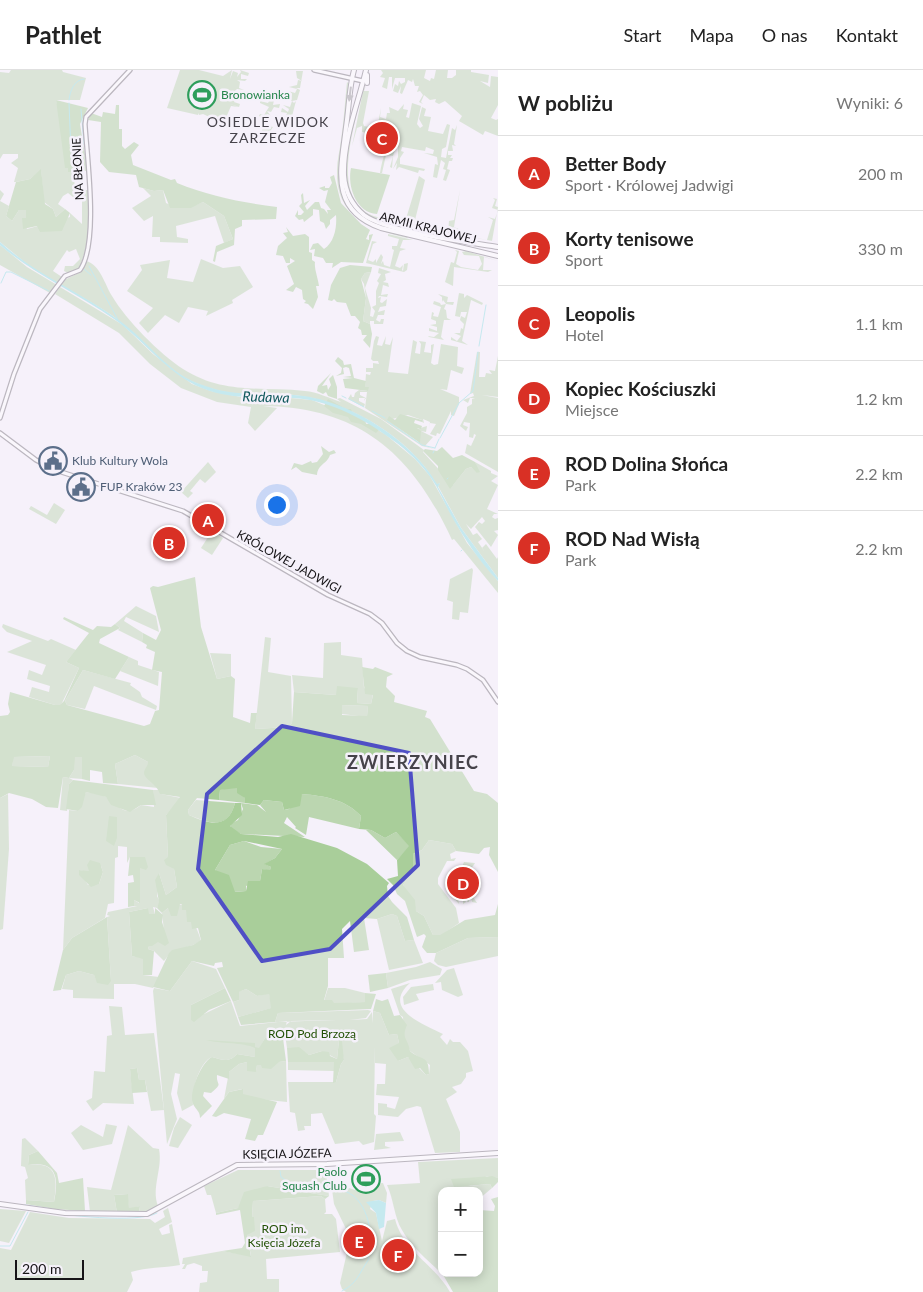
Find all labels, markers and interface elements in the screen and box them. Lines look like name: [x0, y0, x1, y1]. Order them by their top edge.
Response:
text: Pathlet: [25, 20, 102, 49]
text: Start: [624, 24, 661, 46]
text: Mapa: [689, 24, 734, 46]
text: O nas: [762, 24, 808, 46]
text: Kontakt: [836, 24, 898, 46]
sports icon: Bronowianka: [187, 80, 217, 110]
one-way arrow: [346, 86, 354, 102]
place label: Bronowianka: [221, 87, 290, 102]
text: W pobliżu: [518, 90, 613, 115]
text: Wyniki: 6: [836, 93, 903, 112]
district label: OSIEDLE WIDOK ZARZECZE: [207, 113, 329, 146]
pin: C: [366, 119, 398, 157]
street label: NA BŁONIE: [68, 137, 87, 201]
text: Better Body: [565, 152, 666, 175]
text: A: [528, 164, 540, 183]
text: 200 m: [858, 164, 903, 183]
text: Sport · Królowej Jadwigi: [565, 175, 734, 194]
street label: ARMII KRAJOWEJ: [378, 208, 478, 247]
text: Korty tenisowe: [565, 227, 694, 250]
text: B: [529, 239, 539, 258]
text: 330 m: [858, 239, 903, 258]
text: Sport: [565, 250, 603, 269]
text: Leopolis: [565, 302, 635, 325]
text: C: [529, 314, 539, 333]
text: 1.1 km: [855, 314, 903, 333]
text: Hotel: [565, 325, 604, 344]
text: Kopiec Kościuszki: [565, 377, 716, 400]
water label: Rudawa: [242, 387, 290, 406]
text: D: [528, 389, 540, 408]
text: 1.2 km: [855, 389, 903, 408]
text: Miejsce: [565, 400, 619, 419]
public building icon: Klub Kultury Wola: [38, 446, 68, 476]
text: ROD Dolina Słońca: [565, 452, 728, 475]
place label: Klub Kultury Wola: [72, 453, 168, 468]
text: E: [529, 464, 539, 483]
text: 2.2 km: [855, 464, 903, 483]
public building icon: FUP Kraków 23: [66, 472, 96, 502]
text: Park: [565, 475, 596, 494]
place label: FUP Kraków 23: [100, 479, 182, 494]
your location: [264, 492, 290, 518]
pin: A: [192, 501, 224, 539]
pin: B: [153, 524, 185, 562]
street label: KRÓLOWEJ JADWIGI: [234, 527, 344, 597]
text: ROD Nad Wisłą: [565, 527, 700, 550]
text: F: [529, 539, 539, 558]
text: 2.2 km: [855, 539, 903, 558]
text: Park: [565, 550, 596, 569]
district label: ZWIERZYNIEC: [347, 751, 479, 773]
pin: D: [447, 864, 479, 902]
park label: ROD Pod Brzozą: [268, 1026, 356, 1041]
street label: KSIĘCIA JÓZEFA: [242, 1145, 333, 1162]
place label: Paolo Squash Club: [282, 1164, 347, 1193]
sports icon: Paolo Squash Club: [351, 1164, 381, 1194]
map controls: [438, 1187, 483, 1277]
button: +: [438, 1187, 483, 1232]
park label: ROD im. Księcia Józefa: [248, 1221, 320, 1250]
pin: E: [343, 1222, 375, 1260]
button: −: [438, 1232, 483, 1277]
pin: F: [382, 1236, 414, 1274]
scale bar: [15, 1257, 84, 1280]
text: 200 m: [22, 1260, 61, 1277]

